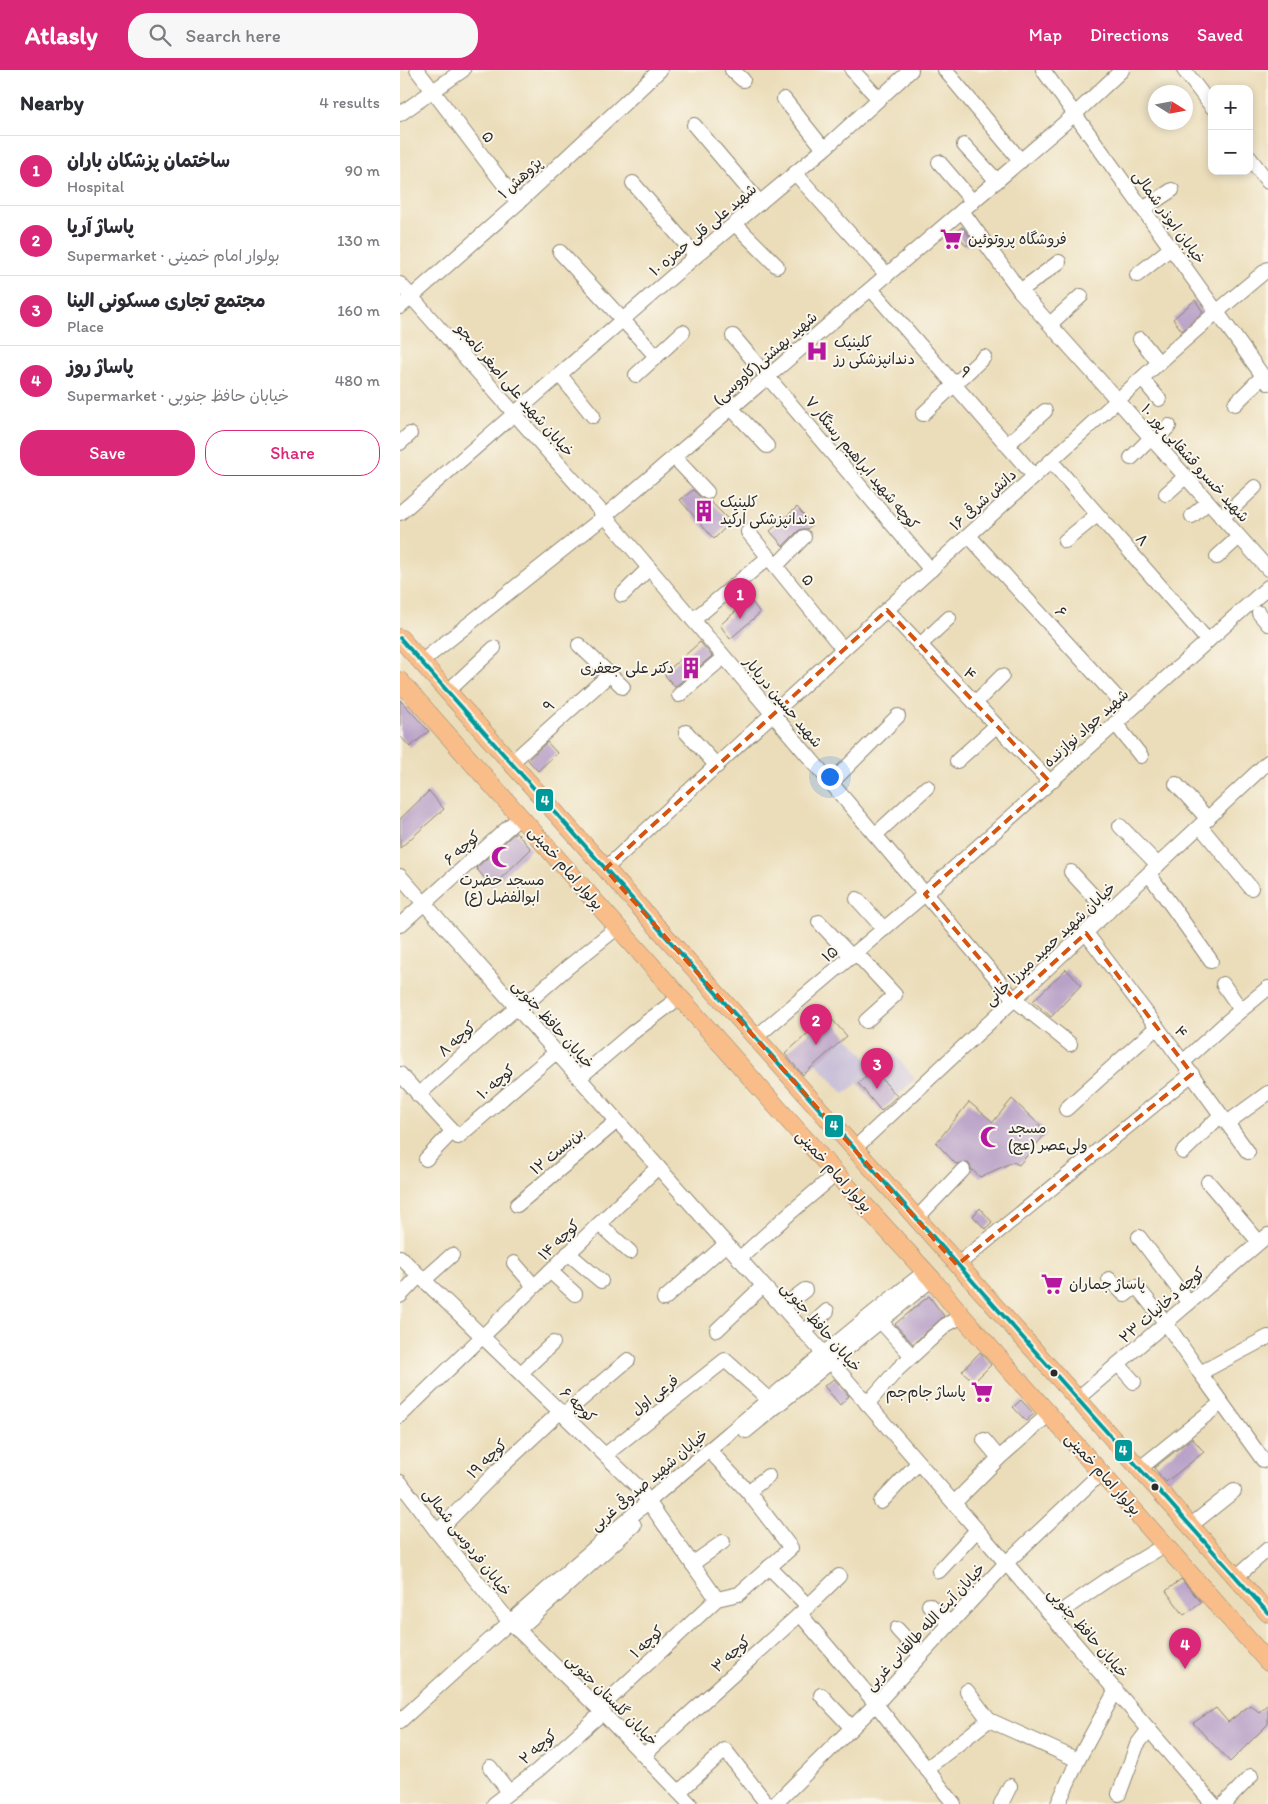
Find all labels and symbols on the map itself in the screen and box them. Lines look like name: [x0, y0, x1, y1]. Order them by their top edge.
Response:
north arrow: [1148, 85, 1193, 130]
street label: ۵: [478, 127, 498, 147]
street label: پژوهش ۱: [494, 153, 546, 203]
street label: خیابان ابوذر شمالی: [1128, 167, 1209, 268]
street label: شهید علی قلی حمزه ۱۰: [646, 180, 761, 281]
supermarket icon: فروشگاه پروتوئین: [938, 226, 964, 252]
place label: فروشگاه پروتوئین: [968, 230, 1067, 249]
street label: شهید بهشتی(کاووسی): [709, 308, 822, 409]
street label: خیابان شهید علی اصغر نامجو: [451, 319, 578, 461]
place label: کلینیک دندانپزشکی رز: [833, 333, 915, 369]
hospital icon: کلینیک دندانپزشکی رز: [804, 338, 830, 364]
street label: ۹: [955, 363, 975, 381]
street label: کوچه شهید ابراهیم رستگار ۷: [799, 393, 923, 535]
street label: شهید خسرو قشقایی پور ۱۰: [1136, 400, 1253, 526]
street label: دانش شرقی ۱۶: [945, 464, 1020, 535]
place label: کلینیک دندانپزشکی ارکید: [720, 493, 816, 529]
building icon: کلینیک دندانپزشکی ارکید: [691, 498, 717, 524]
street label: ۸: [1132, 530, 1152, 550]
street label: ۵: [798, 570, 818, 590]
pin: 1: [724, 578, 756, 619]
street label: ۶: [1051, 603, 1071, 621]
street label: شهید حسین دریابار: [739, 652, 826, 751]
building icon: دکتر علی جعفری: [678, 655, 704, 681]
place label: دکتر علی جعفری: [580, 659, 674, 678]
street label: ۴: [960, 664, 980, 684]
street label: شهید جواد نوازنده: [1040, 685, 1132, 771]
street label: ۹: [539, 696, 559, 716]
your location: [817, 764, 843, 790]
line badge: 4: [535, 788, 554, 812]
text: 4: [541, 792, 550, 809]
street label: بولوار امام خمینی: [523, 823, 607, 915]
street label: کوچه ۶: [440, 827, 485, 870]
mosque icon: مسجد حضرت ابوالفضل (ع): [489, 844, 515, 870]
place label: مسجد حضرت ابوالفضل (ع): [460, 871, 544, 907]
street label: خیابان شهید حمید میرزا خانی: [981, 878, 1120, 1010]
street label: ۱۵: [818, 942, 842, 966]
street label: خیابان حافظ جنوبی: [508, 976, 598, 1073]
pin: 2: [800, 1004, 832, 1045]
street label: کوچه ۸: [434, 1017, 480, 1061]
street label: ۴: [1170, 1022, 1192, 1042]
pin: 3: [861, 1048, 893, 1089]
street label: کوچه ۱۰: [473, 1061, 519, 1104]
line badge: 4: [824, 1114, 844, 1138]
text: 4: [830, 1117, 839, 1134]
place label: مسجد ولی‌عصر (عج): [1008, 1119, 1088, 1155]
street label: بن‌بست ۱۲: [527, 1123, 587, 1179]
mosque icon: مسجد ولی‌عصر (عج): [978, 1124, 1004, 1150]
street label: بولوار امام خمینی: [791, 1126, 876, 1217]
street label: کوچه ۱۴: [535, 1216, 584, 1265]
street label: کوچه دخانیات ۲۳: [1115, 1263, 1209, 1348]
supermarket icon: پاساژ جماران: [1039, 1271, 1065, 1297]
place label: پاساژ جماران: [1069, 1275, 1145, 1294]
street label: خیابان حافظ جنوبی: [776, 1278, 865, 1376]
unlabelled marker: [1049, 1368, 1059, 1378]
street label: فرعی اول: [628, 1371, 683, 1420]
supermarket icon: پاساژ جام‌جم: [969, 1379, 995, 1405]
place label: پاساژ جام‌جم: [886, 1383, 966, 1404]
street label: کوچه ۶: [556, 1384, 600, 1427]
street label: خیابان شهید صدوقی غربی: [585, 1424, 712, 1535]
street label: بولوار امام خمینی: [1060, 1429, 1145, 1520]
street label: کوچه ۱۹: [463, 1436, 512, 1483]
line badge: 4: [1114, 1439, 1133, 1462]
text: 4: [1119, 1442, 1128, 1459]
unlabelled marker: [1150, 1482, 1160, 1492]
street label: خیابان فردوسی شمالی: [418, 1484, 515, 1600]
street label: خیابان آیت الله طالقانی غربی: [861, 1560, 990, 1695]
street label: خیابان حافظ جنوبی: [1043, 1584, 1132, 1682]
street label: کوچه ۱: [626, 1622, 668, 1663]
pin: 4: [1169, 1628, 1201, 1669]
street label: کوچه ۳: [708, 1632, 755, 1677]
street label: خیابان گلستان جنوبی: [562, 1650, 662, 1750]
street label: کوچه ۲: [515, 1726, 561, 1769]

